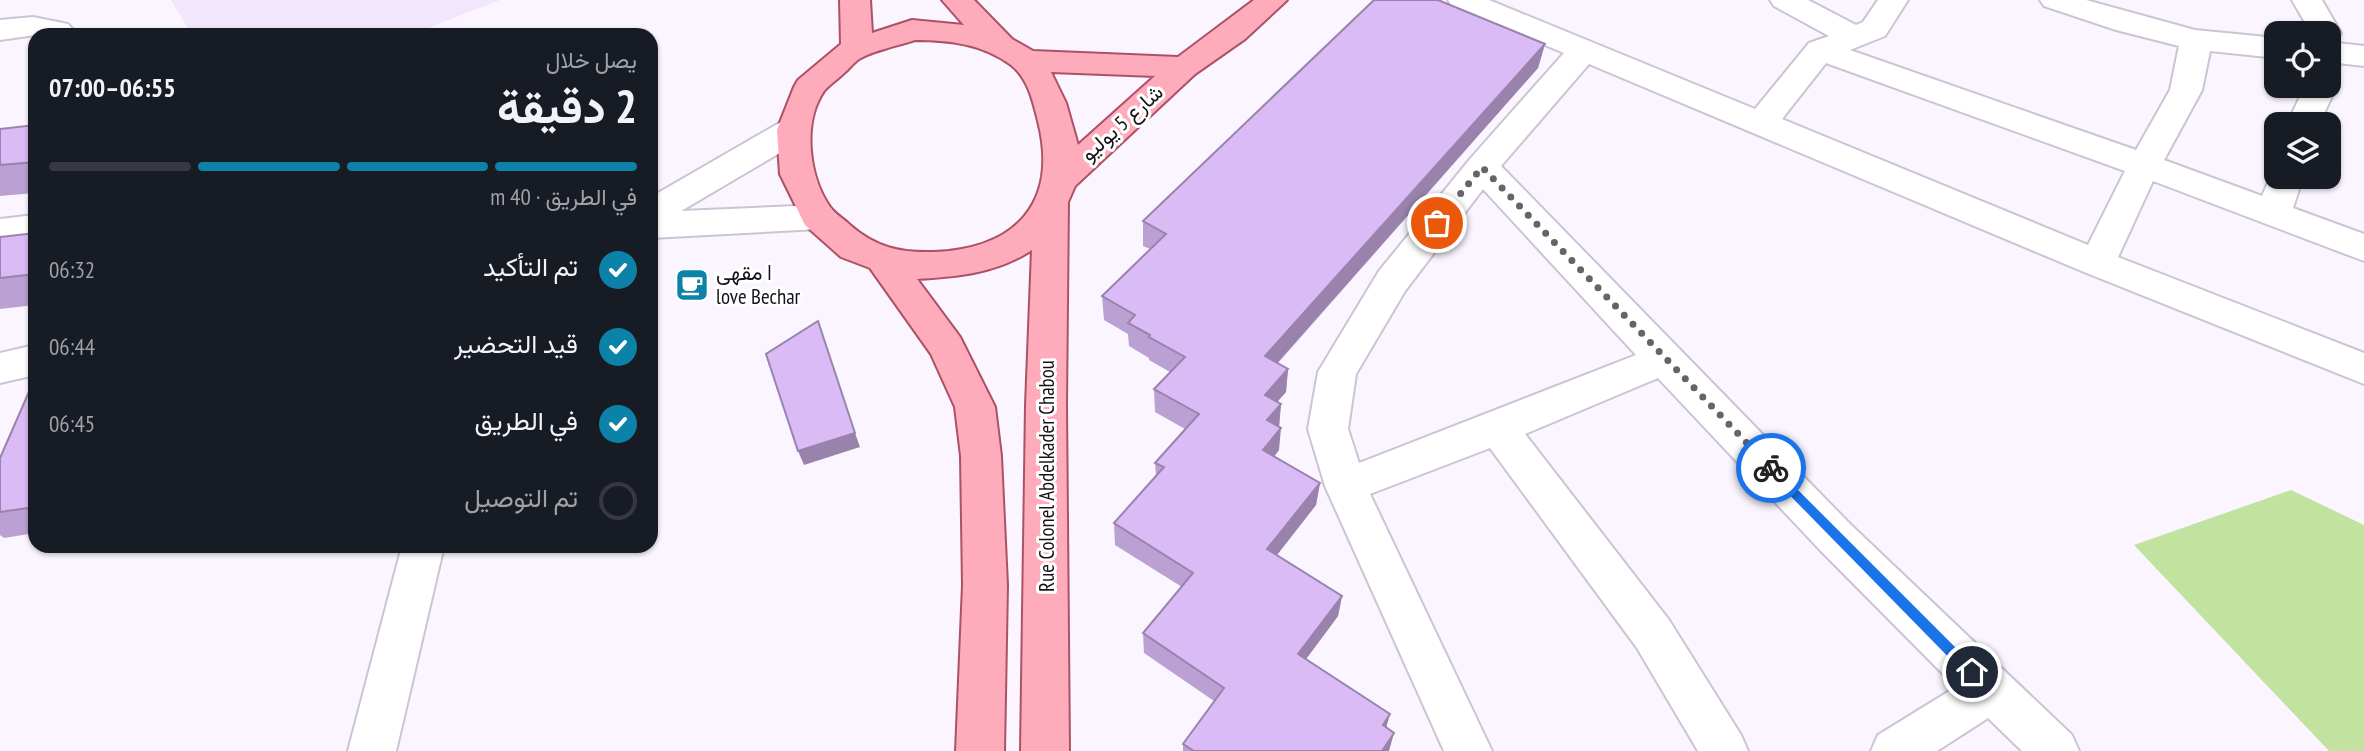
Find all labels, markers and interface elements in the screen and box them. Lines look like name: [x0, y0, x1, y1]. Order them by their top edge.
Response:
map controls: [2264, 21, 2341, 189]
button: locate: [2264, 21, 2341, 98]
text: يصل خلال: [546, 45, 637, 74]
text: 06:55–07:00: [49, 71, 176, 104]
text: 2 دقيقة: [497, 76, 637, 136]
street label: شارع 5 يوليو: [1075, 79, 1169, 167]
button: layers: [2264, 112, 2341, 189]
text: في الطريق · 40 m: [490, 182, 637, 211]
pin: [1407, 193, 1467, 253]
icon: bag: [1418, 204, 1456, 242]
text: تم التأكيد: [483, 250, 578, 283]
icon: check: [599, 251, 637, 289]
text: 06:32: [49, 255, 95, 284]
place label: مقهى I love Bechar: [716, 259, 801, 310]
cafe icon: مقهى I love Bechar: [673, 266, 711, 304]
text: قيد التحضير: [454, 327, 578, 360]
icon: check: [599, 328, 637, 366]
text: 06:44: [49, 332, 95, 361]
street label: Rue Colonel Abdelkader Chabou: [1033, 360, 1060, 592]
text: في الطريق: [474, 404, 578, 437]
icon: check: [599, 405, 637, 443]
text: 06:45: [49, 409, 95, 438]
courier: [1736, 433, 1806, 503]
icon: bike: [1752, 449, 1790, 487]
text: تم التوصيل: [464, 481, 578, 514]
pin: [1942, 642, 2002, 702]
icon: home: [1953, 653, 1991, 691]

